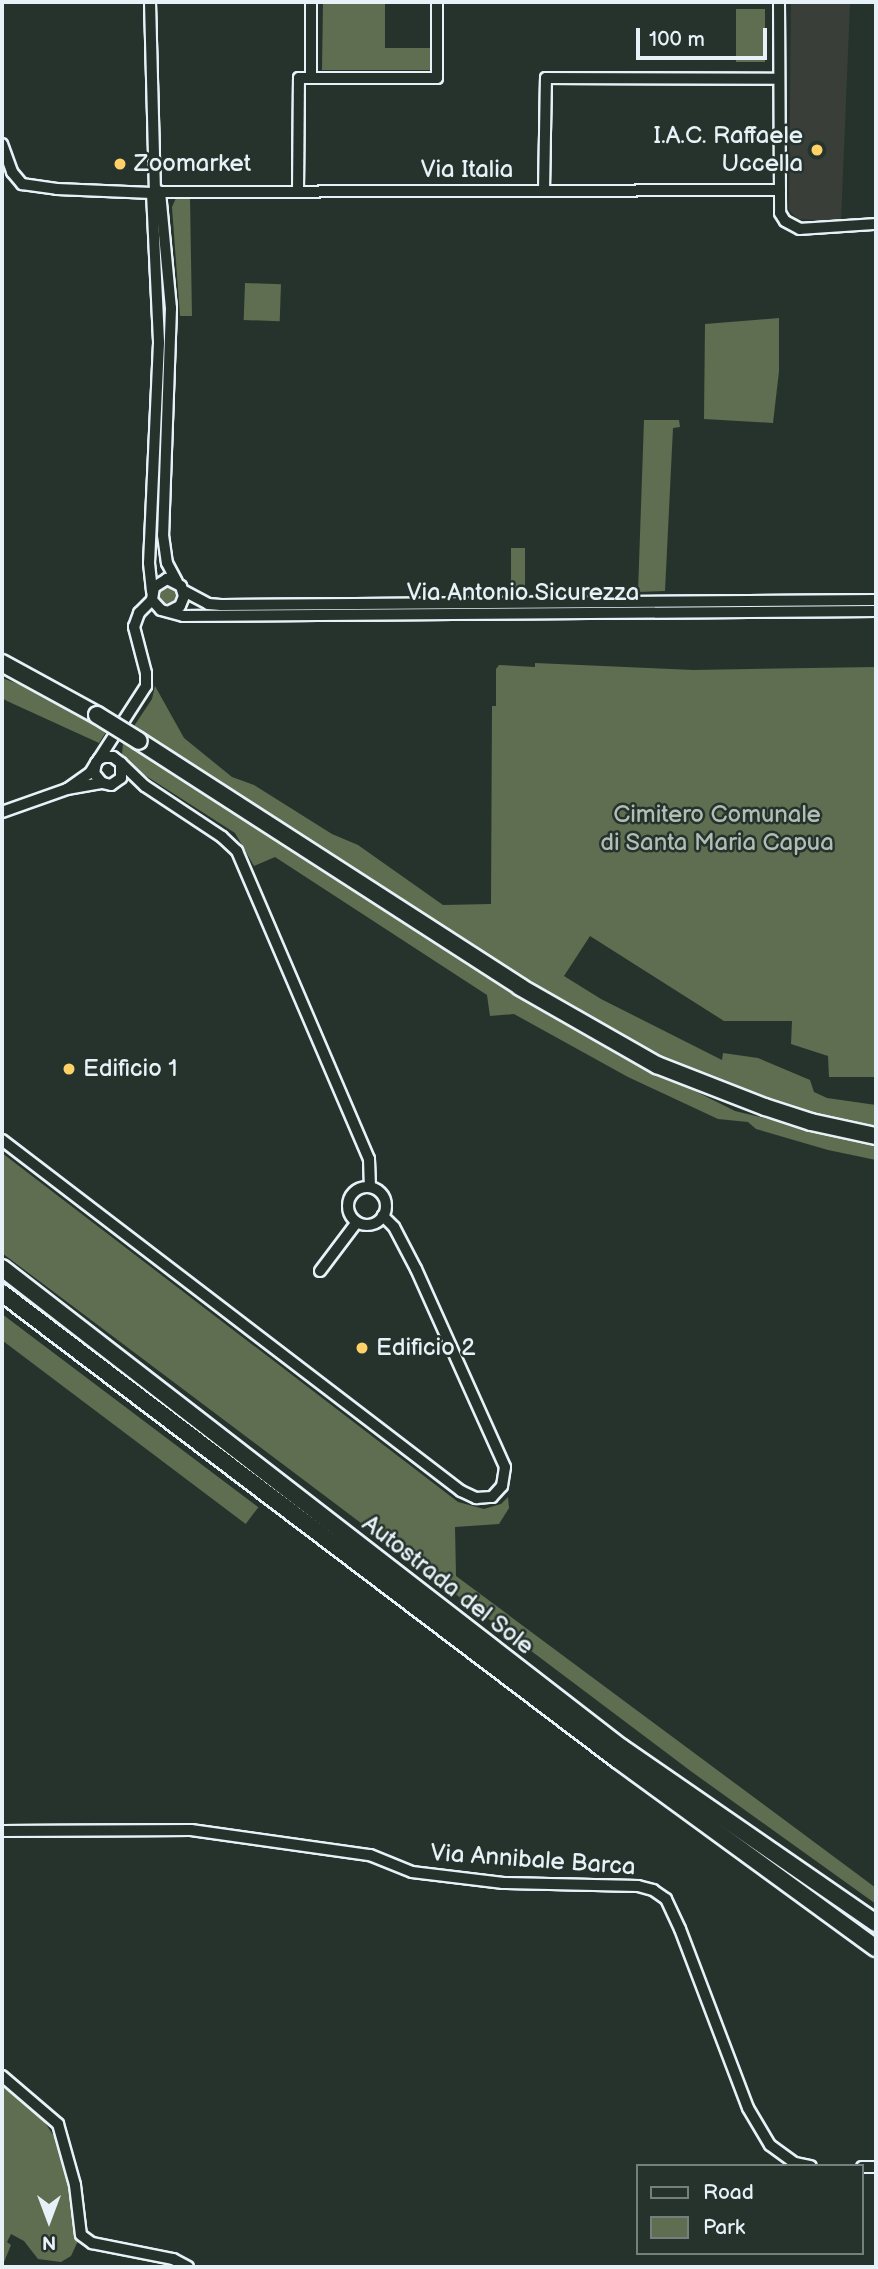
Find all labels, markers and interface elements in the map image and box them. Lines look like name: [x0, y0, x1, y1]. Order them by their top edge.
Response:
scale bar: [640, 14, 771, 58]
text: 100 m: [649, 27, 705, 52]
place label: I.A.C. Raffaele Uccella: [654, 122, 803, 178]
marker: I.A.C. Raffaele Uccella: [809, 142, 825, 158]
place label: Zoomarket: [134, 150, 251, 178]
marker: Zoomarket: [112, 156, 128, 172]
street label: Via Italia: [421, 156, 513, 184]
street label: Via Antonio Sicurezza: [406, 579, 640, 607]
park label: Cimitero Comunale di Santa Maria Capua: [600, 801, 834, 857]
place label: Edificio 1: [83, 1055, 178, 1083]
marker: Edificio 1: [61, 1061, 77, 1077]
place label: Edificio 2: [376, 1334, 476, 1362]
marker: Edificio 2: [354, 1340, 370, 1356]
street label: Autostrada del Sole: [356, 1509, 540, 1661]
street label: Via Annibale Barca: [430, 1838, 636, 1882]
legend: [636, 2164, 864, 2255]
text: Road: [703, 2180, 754, 2205]
north arrow: [14, 2185, 84, 2255]
text: Park: [703, 2215, 745, 2240]
text: N: [42, 2230, 56, 2253]

